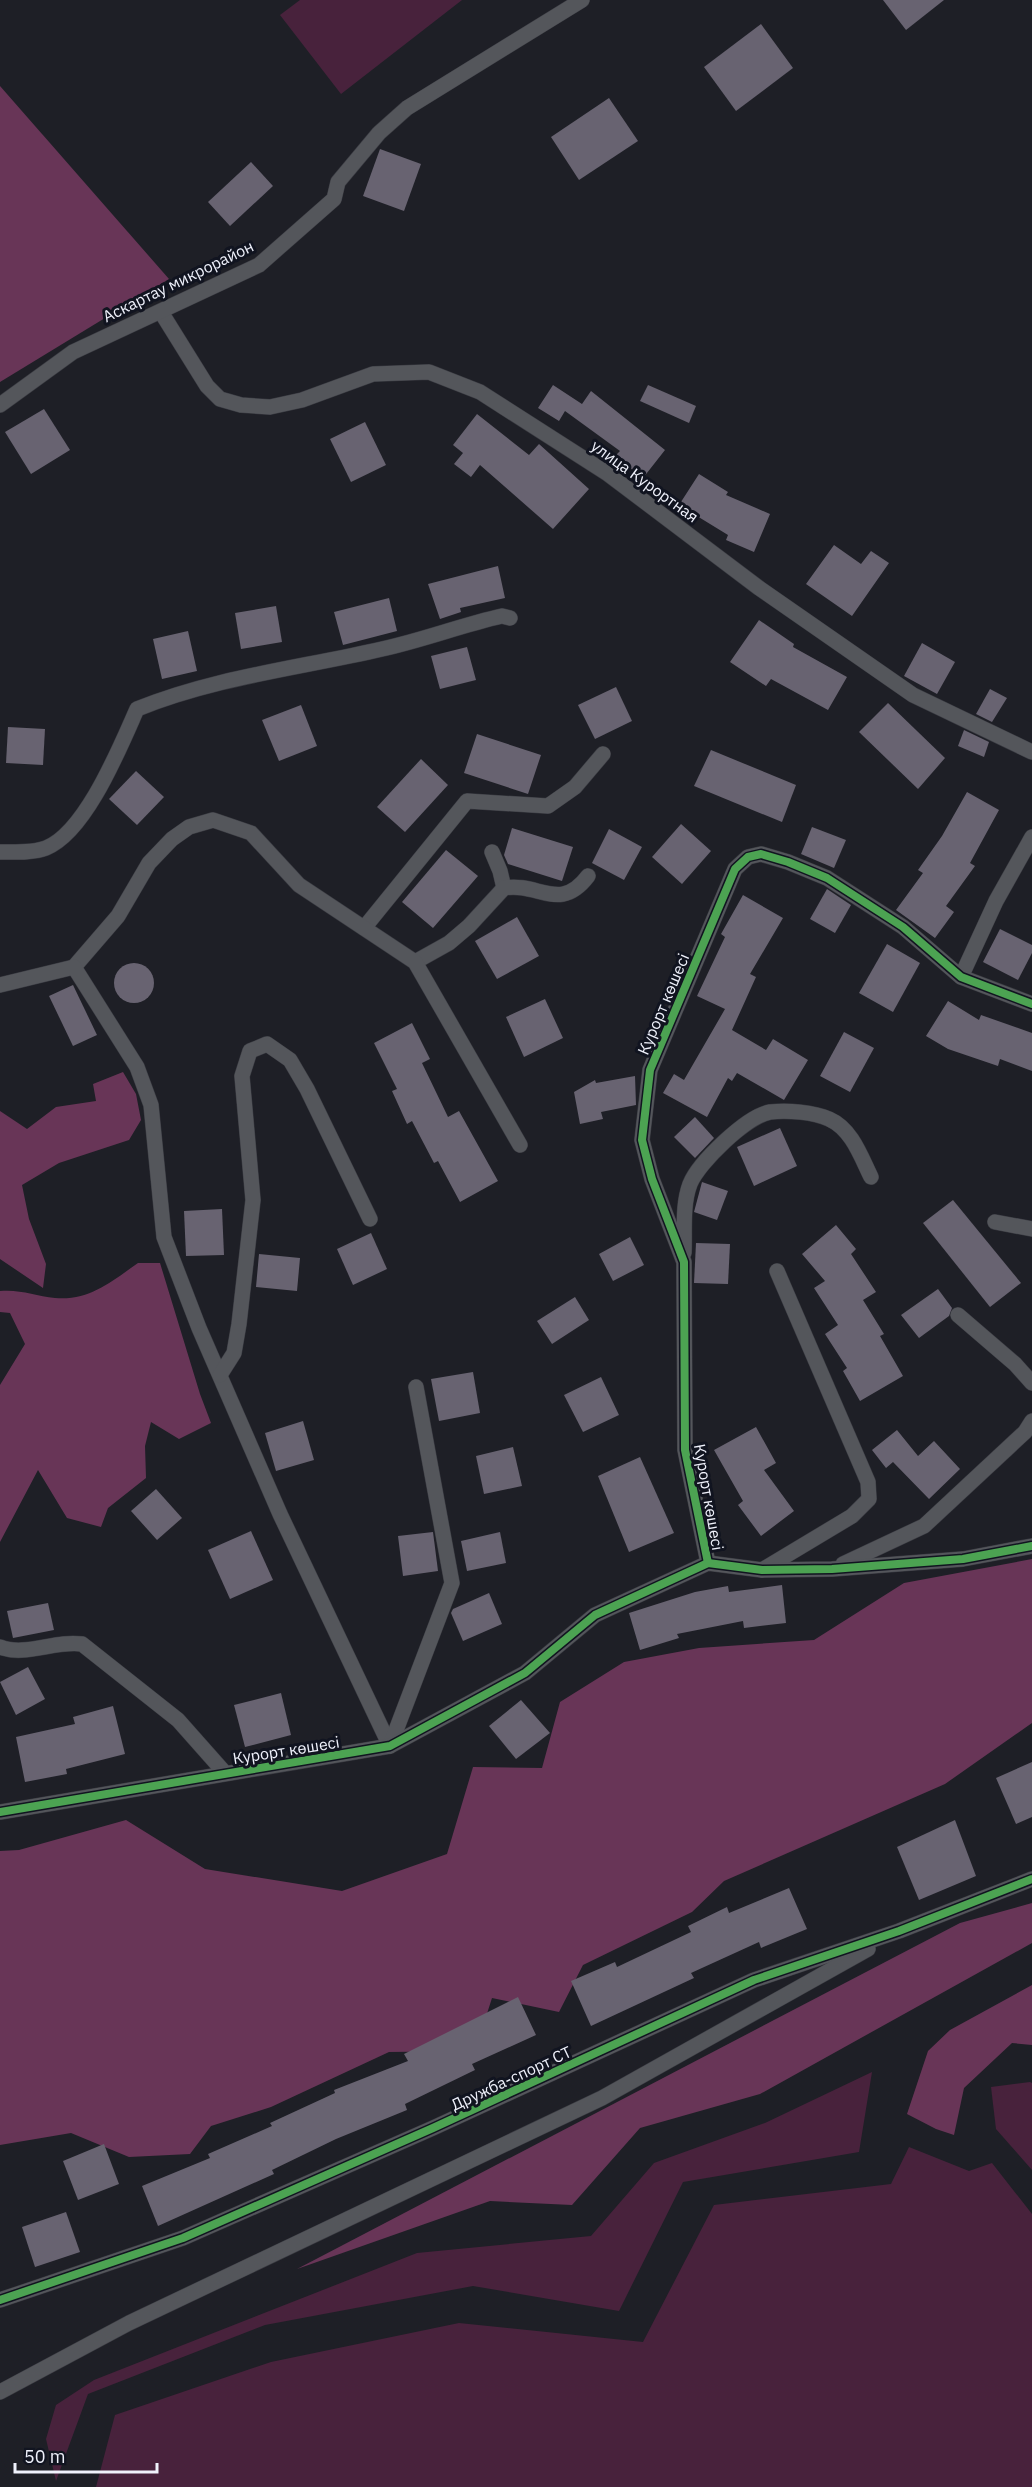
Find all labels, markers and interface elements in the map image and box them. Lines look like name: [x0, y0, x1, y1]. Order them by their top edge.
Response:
street label: Аскартау микрорайон: [99, 236, 257, 326]
street label: улица Курортная: [587, 435, 703, 527]
street label: Курорт көшесі: [633, 950, 693, 1058]
street label: Курорт көшесі: [690, 1442, 728, 1552]
street label: Курорт көшесі: [231, 1732, 341, 1768]
street label: Дружба-спорт СТ: [448, 2041, 574, 2115]
scale bar: [15, 2436, 158, 2474]
text: 50 m: [24, 2445, 66, 2468]

